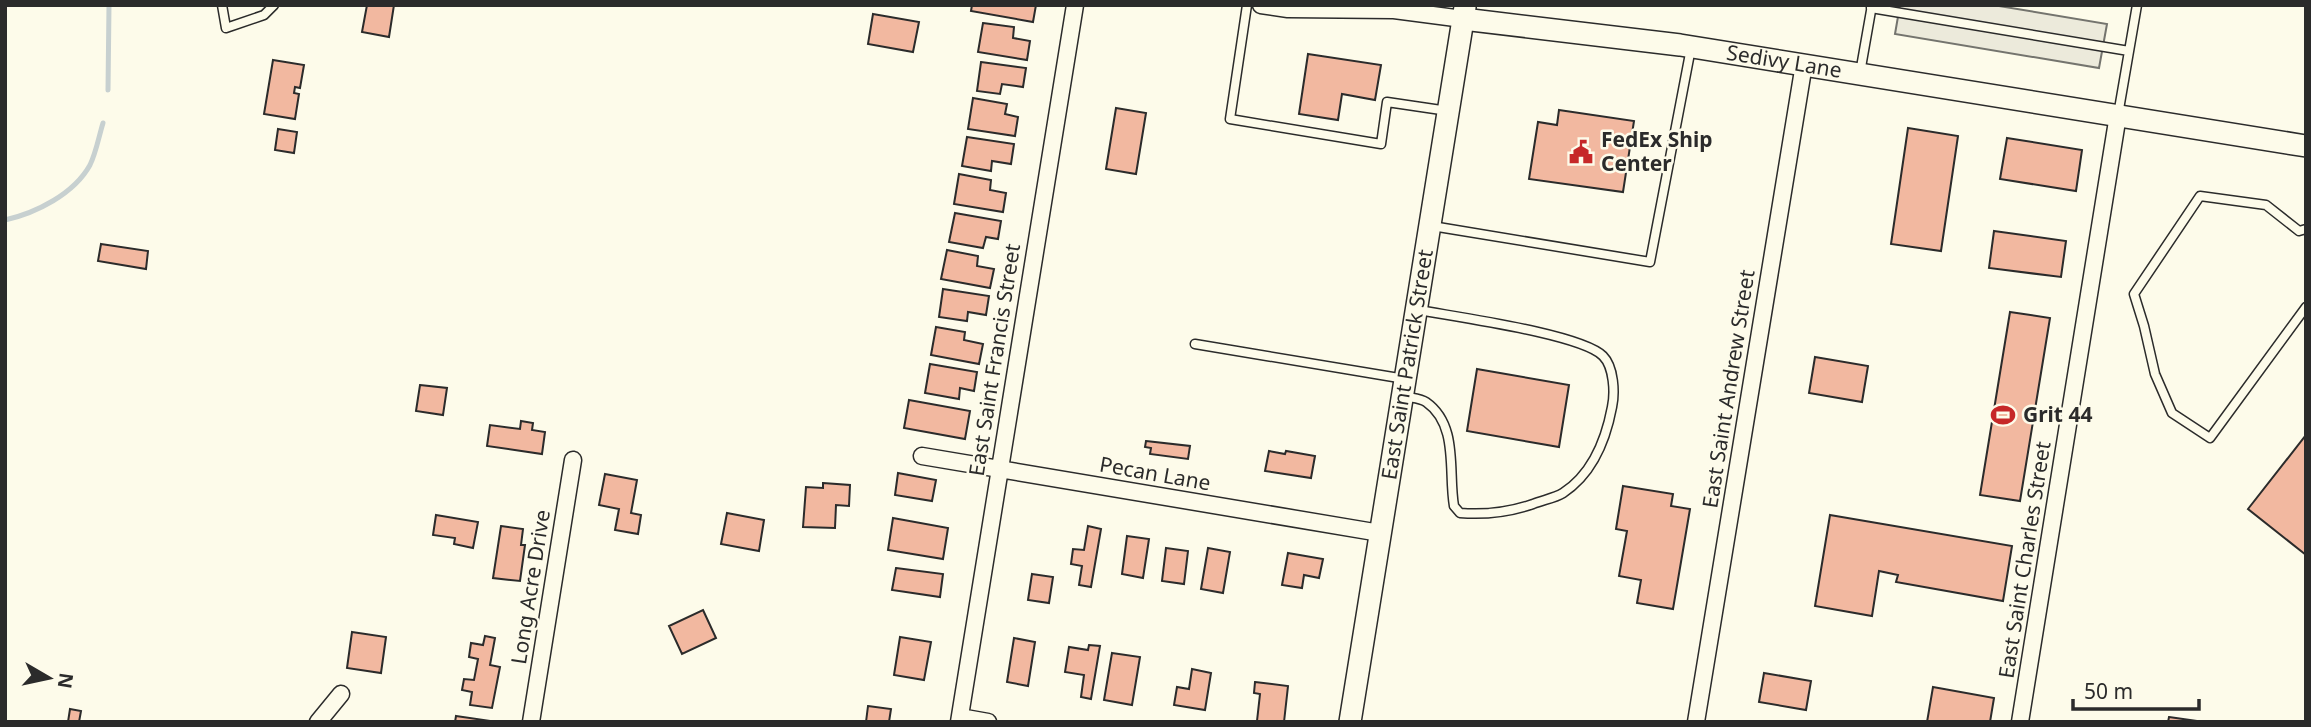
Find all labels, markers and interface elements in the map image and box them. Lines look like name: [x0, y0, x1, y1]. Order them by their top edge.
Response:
street label: Sedivy Lane: [1725, 38, 1844, 84]
place label: FedEx Ship Center: [1601, 125, 1712, 177]
public building icon: FedEx Ship Center: [1567, 138, 1595, 166]
street label: East Saint Francis Street: [962, 241, 1026, 478]
street label: East Saint Patrick Street: [1374, 247, 1439, 482]
street label: East Saint Andrew Street: [1695, 267, 1761, 510]
place label: Grit 44: [2023, 400, 2092, 428]
sports icon: Grit 44: [1989, 401, 2017, 429]
street label: East Saint Charles Street: [1991, 439, 2057, 680]
street label: Pecan Lane: [1097, 449, 1213, 497]
street label: Long Acre Drive: [504, 508, 556, 666]
north arrow: [14, 643, 84, 713]
scale bar: [2073, 668, 2199, 712]
text: N: [52, 671, 80, 690]
text: 50 m: [2084, 677, 2133, 705]

